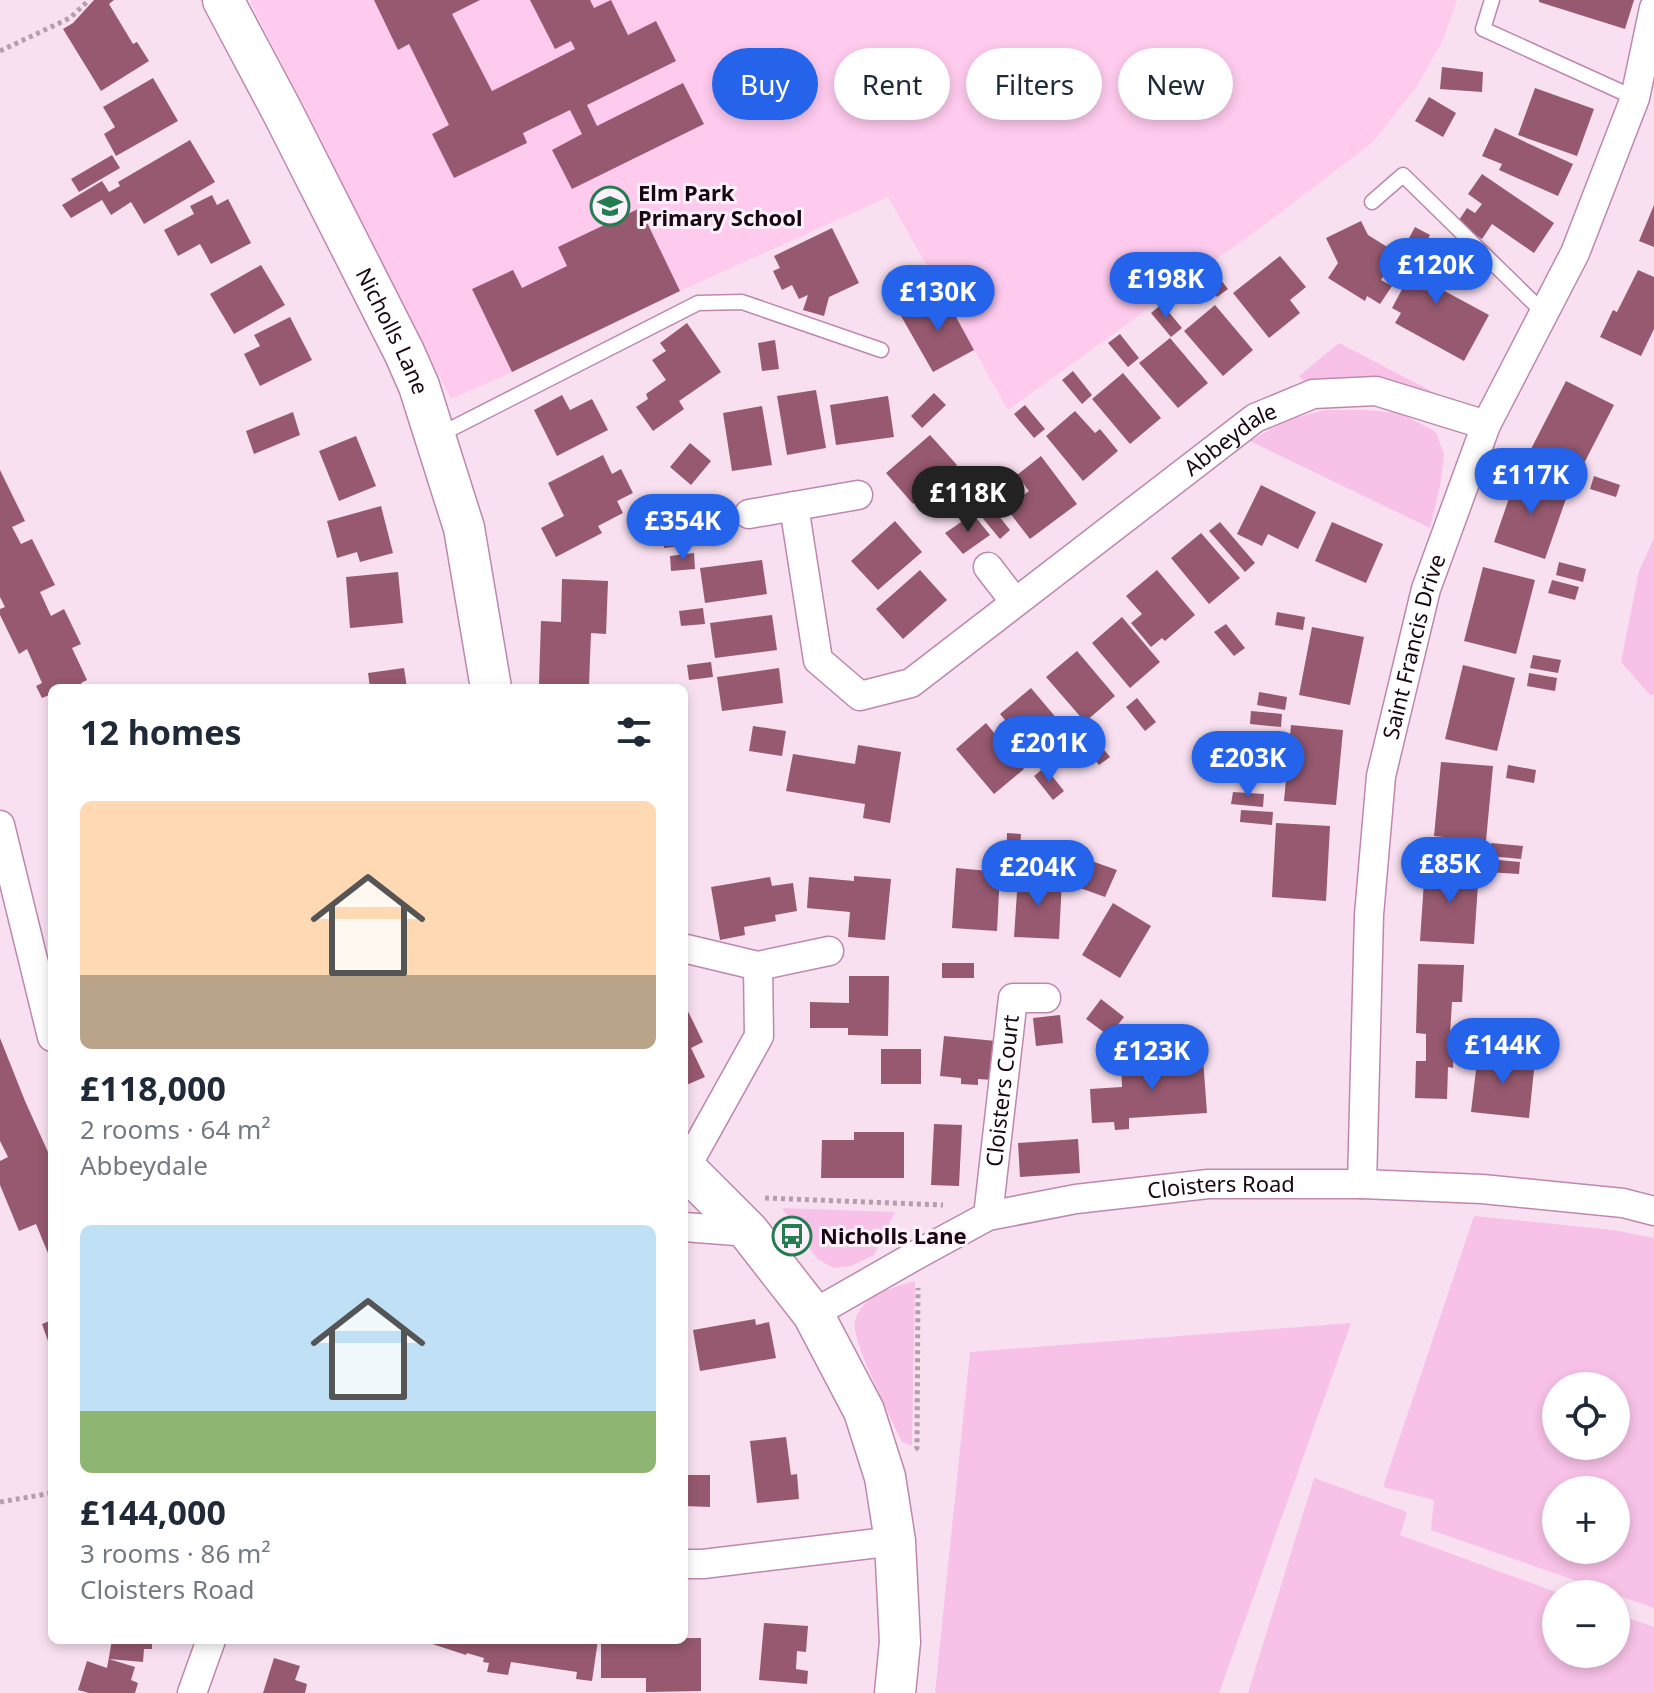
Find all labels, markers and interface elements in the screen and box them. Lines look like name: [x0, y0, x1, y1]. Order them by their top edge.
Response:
chip: Buy: [712, 48, 818, 120]
chip: Rent: [834, 48, 950, 120]
chip: Filters: [966, 48, 1102, 120]
chip: New: [1118, 48, 1233, 120]
place label: Elm Park Primary School: [638, 177, 803, 232]
school or university icon: Elm Park Primary School: [589, 185, 631, 227]
pin: £120K: [1380, 238, 1492, 306]
text: £120K: [1398, 246, 1474, 282]
pin: £198K: [1110, 252, 1222, 320]
text: £198K: [1128, 260, 1204, 296]
street label: Nicholls Lane: [350, 262, 437, 398]
pin: £130K: [882, 265, 994, 333]
text: £130K: [900, 273, 976, 309]
street label: Abbeydale: [1177, 395, 1281, 482]
pin: £117K: [1475, 448, 1587, 516]
text: £117K: [1493, 456, 1569, 492]
pin: £118K: [912, 466, 1024, 534]
text: £118K: [930, 474, 1006, 510]
pin: £354K: [627, 494, 739, 562]
text: £354K: [645, 502, 721, 538]
street label: Saint Francis Drive: [1374, 549, 1452, 742]
text: 12 homes: [80, 709, 242, 755]
icon: filters: [612, 710, 656, 754]
pin: £201K: [993, 716, 1105, 784]
text: £201K: [1011, 724, 1087, 760]
pin: £203K: [1192, 731, 1304, 799]
text: £203K: [1210, 739, 1286, 775]
pin: £85K: [1403, 837, 1497, 905]
pin: £204K: [982, 840, 1094, 908]
text: £85K: [1419, 845, 1481, 881]
text: £204K: [1000, 848, 1076, 884]
icon: home: [296, 853, 440, 997]
street label: Cloisters Court: [978, 1013, 1025, 1168]
pin: £144K: [1447, 1018, 1559, 1086]
pin: £123K: [1096, 1024, 1208, 1092]
text: £144K: [1465, 1026, 1541, 1062]
text: £123K: [1114, 1032, 1190, 1068]
text: £118,000: [80, 1065, 226, 1111]
text: 2 rooms · 64 m²: [80, 1111, 270, 1147]
text: Abbeydale: [80, 1147, 208, 1183]
street label: Cloisters Road: [1146, 1168, 1295, 1205]
bus stop icon: Nicholls Lane: [771, 1215, 813, 1257]
place label: Nicholls Lane: [820, 1220, 967, 1250]
icon: home: [296, 1277, 440, 1421]
map controls: [1542, 1372, 1630, 1668]
button: locate: [1542, 1372, 1630, 1460]
button: +: [1542, 1476, 1630, 1564]
text: £144,000: [80, 1489, 226, 1535]
text: 3 rooms · 86 m²: [80, 1535, 270, 1571]
text: Cloisters Road: [80, 1571, 255, 1607]
button: −: [1542, 1580, 1630, 1668]

